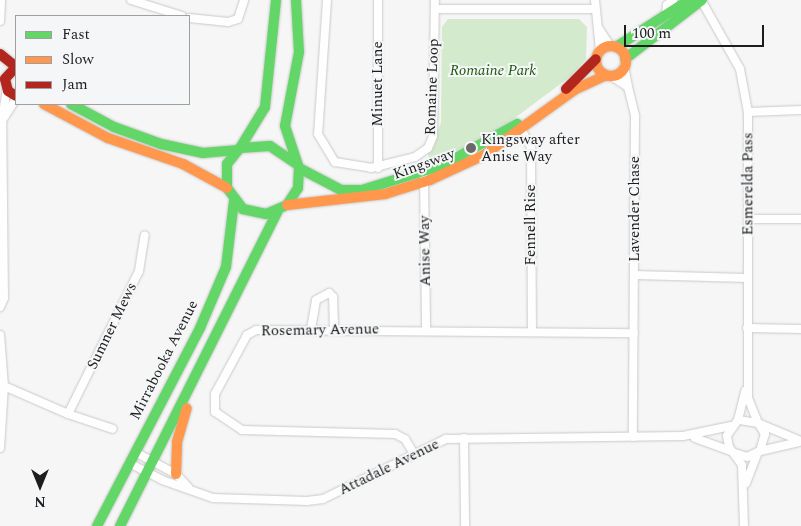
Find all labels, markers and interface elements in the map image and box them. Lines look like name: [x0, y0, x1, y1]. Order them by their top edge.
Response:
legend: [15, 15, 190, 105]
scale bar: [626, 15, 766, 47]
text: 100 m: [632, 22, 671, 45]
text: Fast: [62, 23, 90, 46]
street label: Romaine Loop: [421, 38, 443, 136]
street label: Minuet Lane: [369, 41, 387, 127]
text: Slow: [62, 48, 94, 71]
park label: Romaine Park: [450, 62, 536, 80]
text: Jam: [62, 73, 88, 96]
place label: Kingsway after Anise Way: [481, 130, 580, 165]
street label: Esmerelda Pass: [739, 133, 757, 235]
marker: Kingsway after Anise Way: [465, 142, 477, 154]
street label: Kingsway: [391, 145, 457, 183]
street label: Lavender Chase: [626, 156, 644, 262]
street label: Fennell Rise: [522, 184, 540, 266]
street label: Anise Way: [415, 215, 435, 287]
street label: Sumner Mews: [83, 280, 141, 372]
street label: Mirrabooka Avenue: [126, 297, 202, 423]
street label: Rosemary Avenue: [261, 320, 379, 340]
street label: Attadale Avenue: [336, 435, 442, 499]
north arrow: [15, 461, 65, 511]
text: N: [34, 491, 46, 512]

